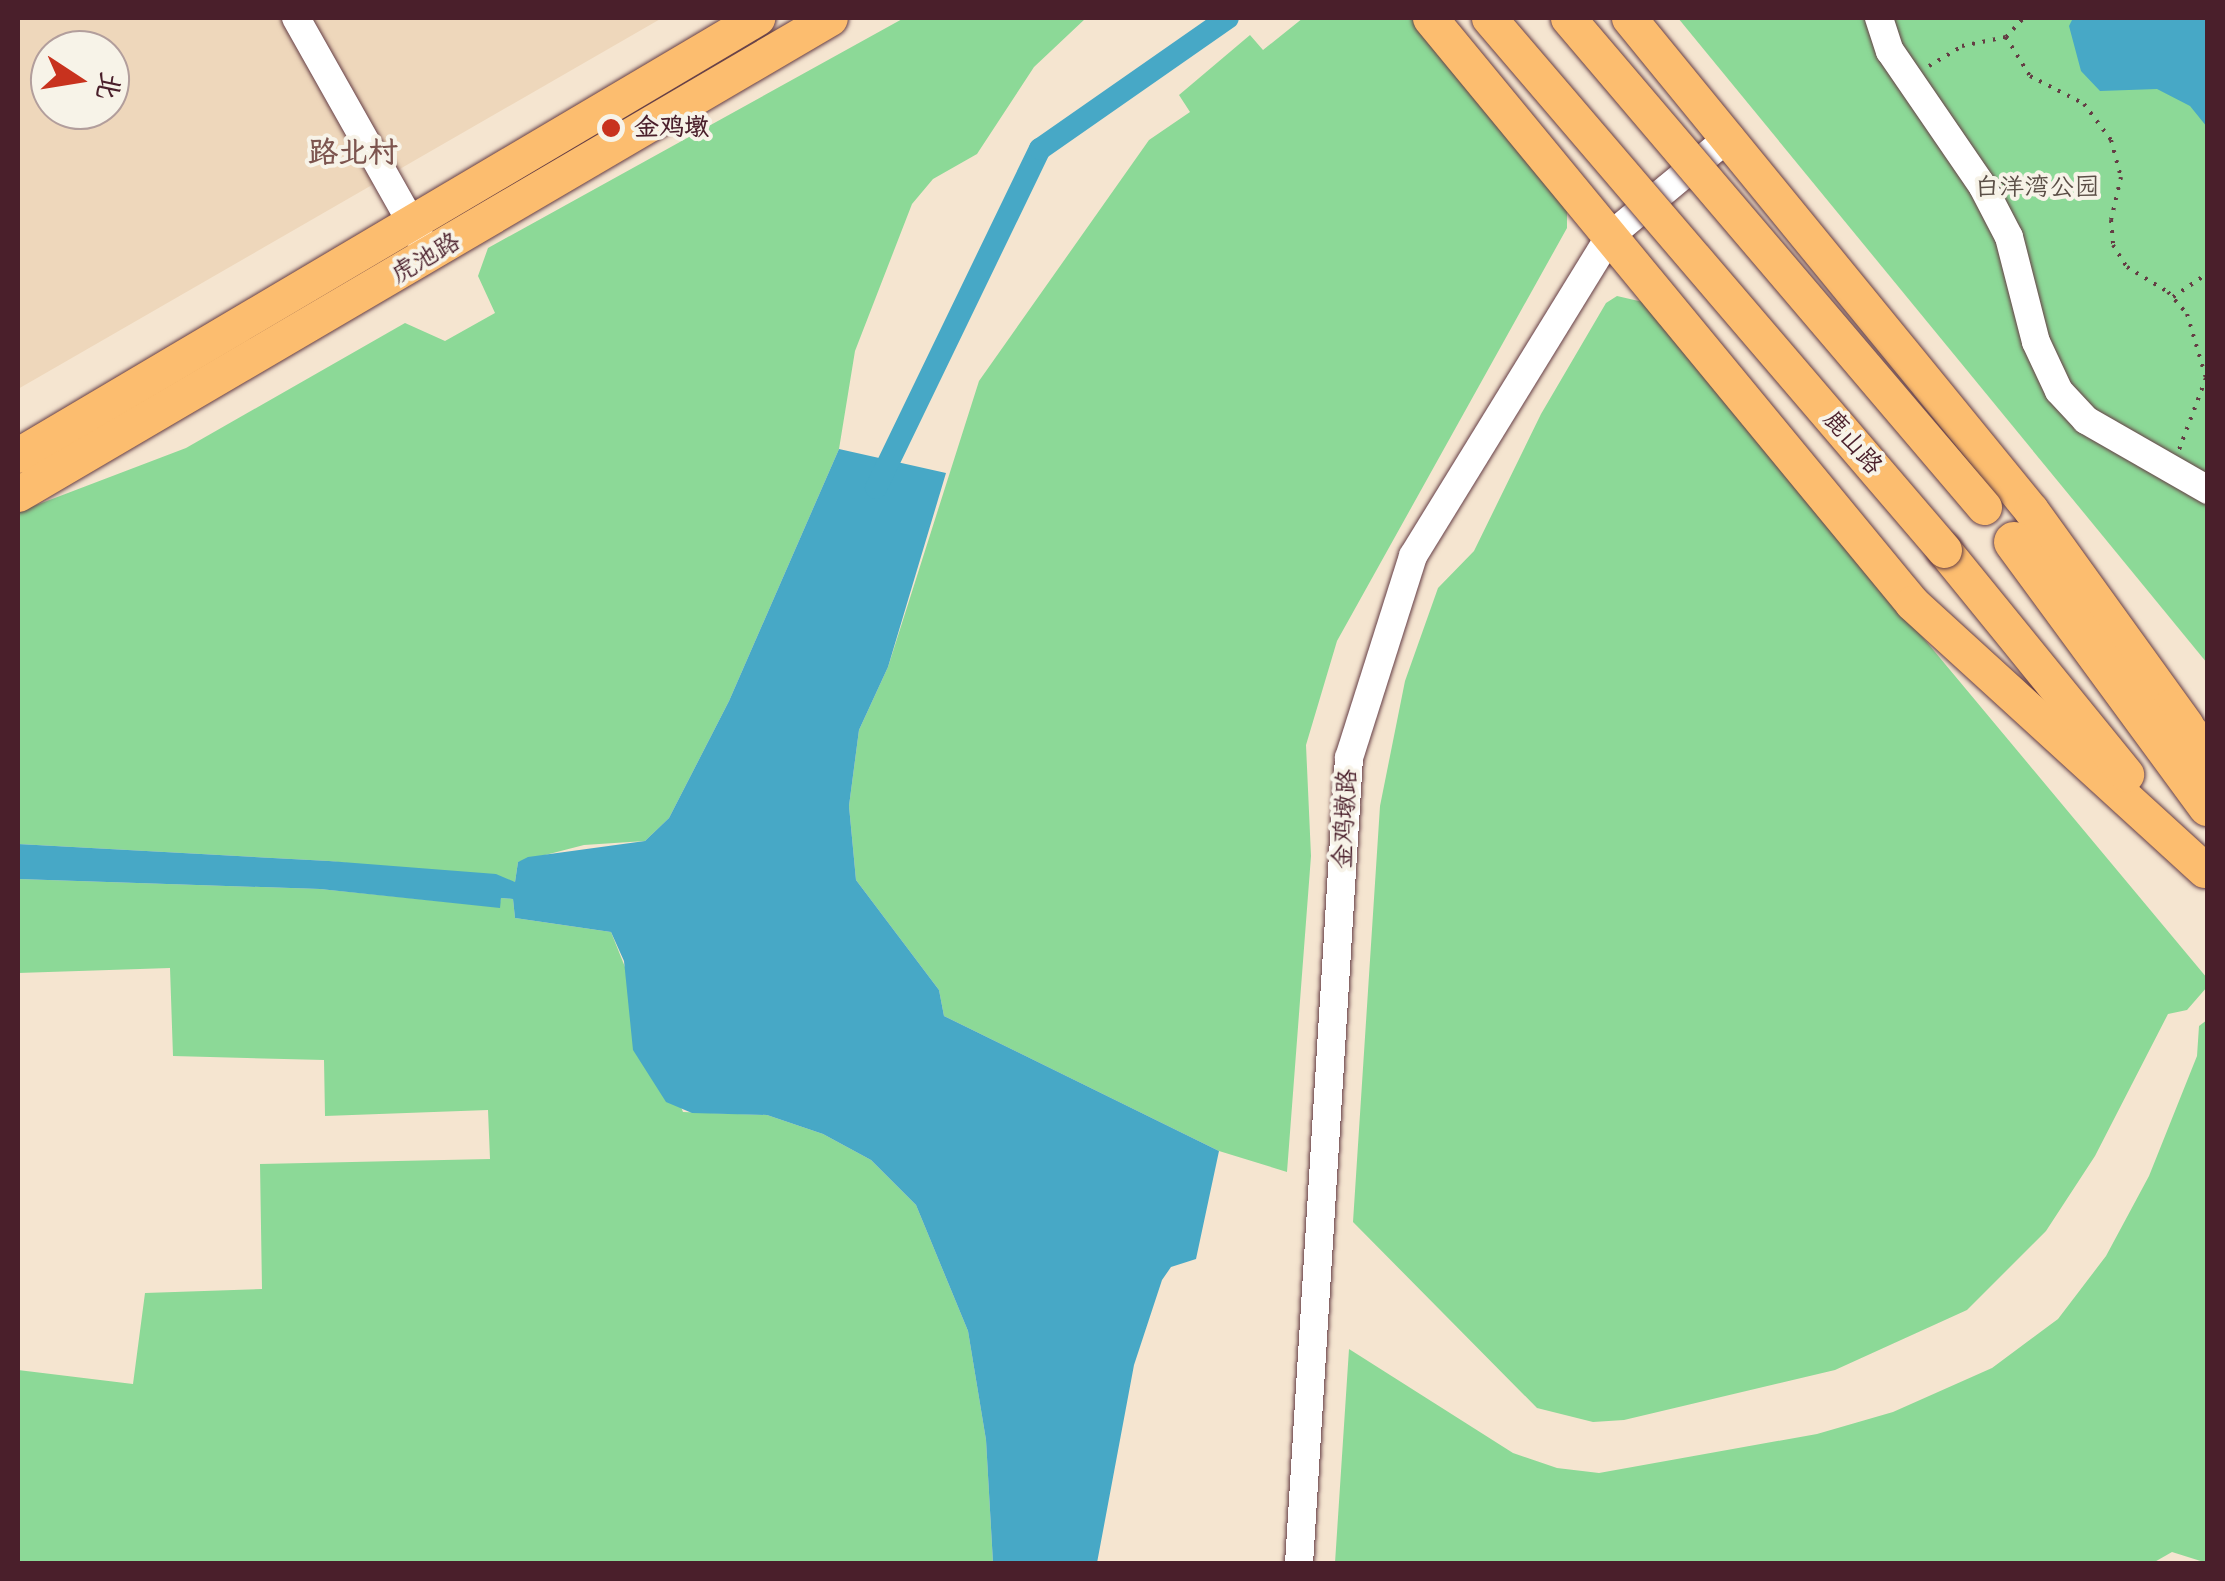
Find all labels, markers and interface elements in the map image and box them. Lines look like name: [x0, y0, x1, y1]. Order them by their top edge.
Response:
north arrow: [30, 30, 130, 130]
text: 北: [89, 69, 127, 103]
place label: 金鸡墩: [634, 113, 709, 143]
marker: 金鸡墩: [598, 115, 624, 141]
district label: 路北村: [308, 135, 398, 171]
park label: 白洋湾公园: [1975, 173, 2099, 203]
street label: 虎池路: [386, 227, 466, 291]
street label: 鹿山路: [1816, 405, 1888, 481]
street label: 金鸡墩路: [1328, 768, 1364, 870]

